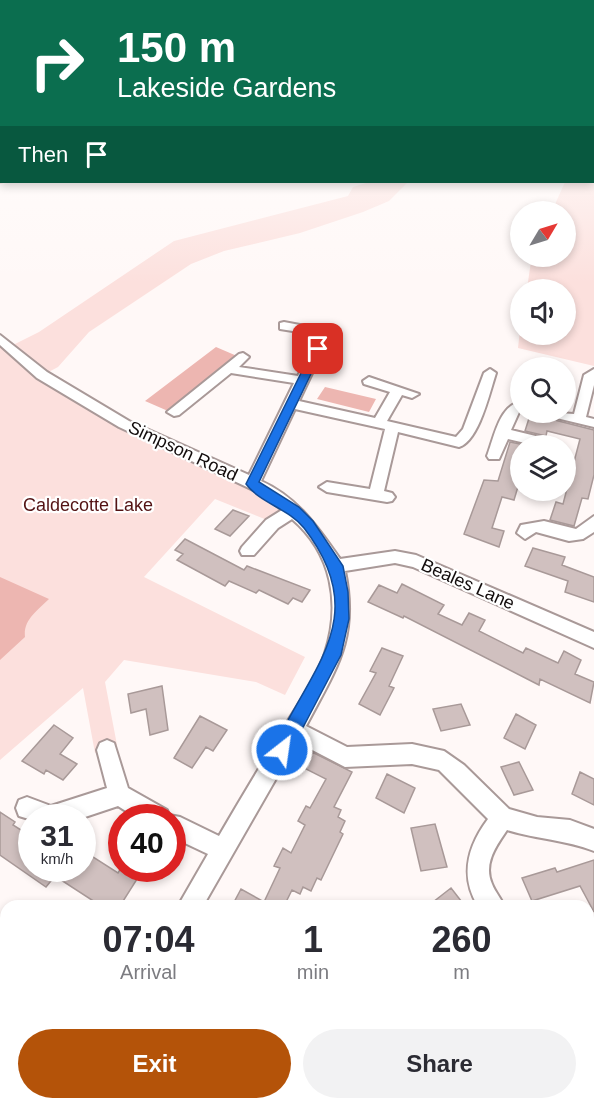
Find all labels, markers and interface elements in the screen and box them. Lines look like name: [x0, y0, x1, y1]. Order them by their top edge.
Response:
icon: right: [18, 24, 96, 102]
text: 150 m: [117, 24, 236, 71]
text: Lakeside Gardens: [117, 73, 336, 103]
icon: arrive: [80, 138, 113, 171]
text: Then: [18, 142, 68, 167]
north arrow: [510, 201, 576, 267]
map controls: [510, 201, 576, 501]
button: sound: [510, 279, 576, 345]
pin: [292, 323, 343, 374]
icon: arrive: [301, 332, 334, 365]
button: search: [510, 357, 576, 423]
street label: Simpson Road: [125, 417, 241, 485]
button: layers: [510, 435, 576, 501]
park label: Caldecotte Lake: [23, 495, 153, 515]
street label: Beales Lane: [418, 555, 518, 613]
position arrow: [250, 718, 314, 782]
speed limit sign: 40: [108, 804, 186, 882]
text: 31: [40, 819, 74, 852]
text: km/h: [41, 850, 73, 867]
text: 07:04: [102, 919, 194, 960]
text: 1: [303, 919, 323, 960]
text: 260: [431, 919, 492, 960]
text: Arrival: [120, 961, 177, 983]
text: min: [297, 961, 329, 983]
text: m: [453, 961, 470, 983]
button: Exit: [18, 1029, 291, 1098]
button: Share: [303, 1029, 576, 1098]

